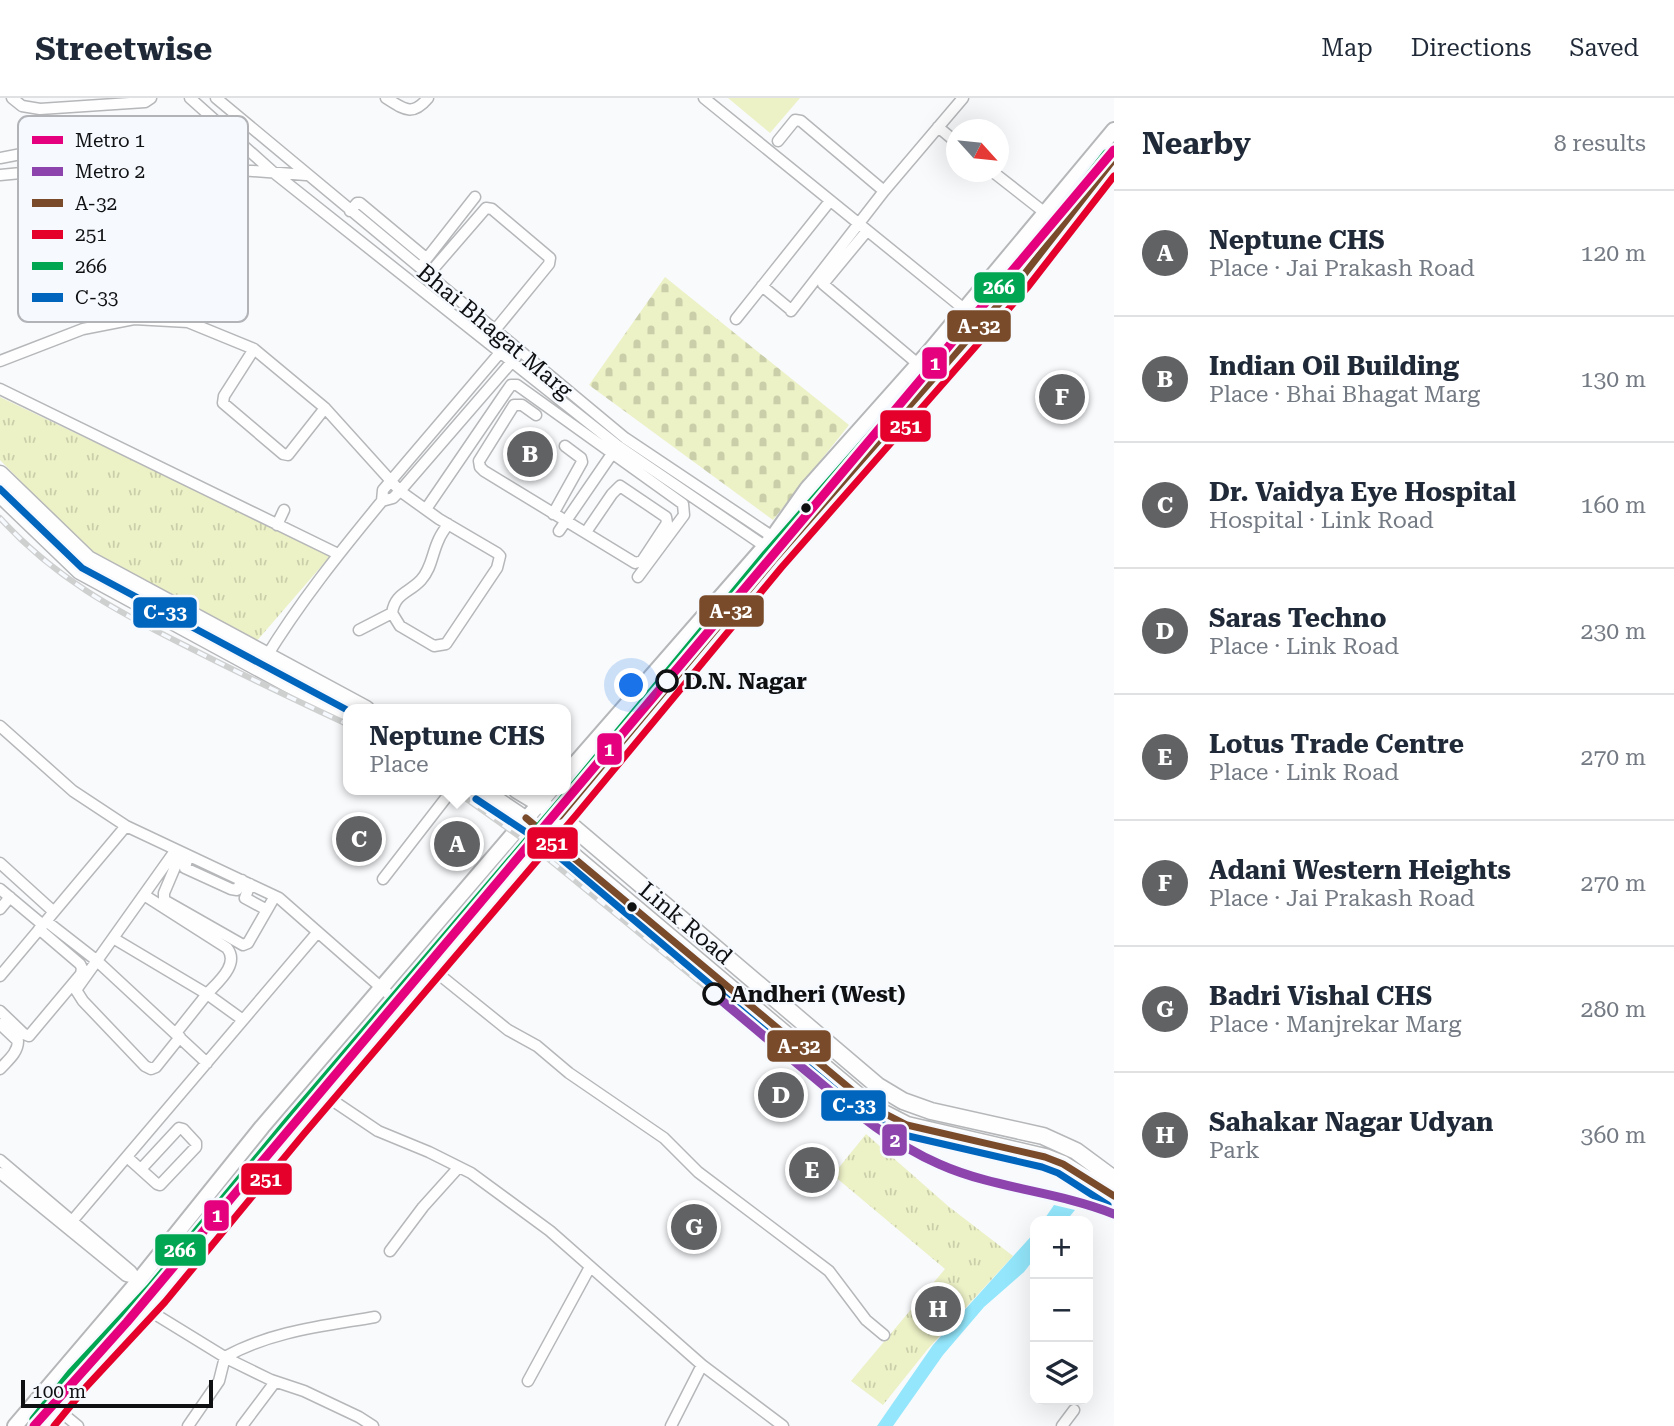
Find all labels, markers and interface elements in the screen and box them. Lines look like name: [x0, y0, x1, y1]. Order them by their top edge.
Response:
text: Streetwise: [35, 29, 212, 68]
text: Map: [1321, 34, 1373, 62]
text: Directions: [1411, 34, 1531, 62]
text: Saved: [1569, 34, 1639, 62]
legend: [18, 116, 248, 322]
north arrow: [946, 119, 1009, 182]
text: Nearby: [1142, 126, 1251, 161]
text: Metro 1: [75, 129, 145, 152]
text: 8 results: [1554, 130, 1646, 157]
text: Metro 2: [75, 160, 145, 183]
text: A-32: [75, 192, 117, 215]
text: 251: [75, 223, 107, 246]
text: Neptune CHS: [1209, 225, 1385, 255]
text: A: [1157, 240, 1173, 267]
text: 120 m: [1581, 240, 1646, 267]
text: 266: [75, 255, 107, 278]
text: Place · Jai Prakash Road: [1209, 255, 1475, 282]
street label: Bhai Bhagat Marg: [412, 259, 578, 404]
line badge: 266: [973, 271, 1026, 304]
text: 266: [983, 276, 1015, 299]
text: C-33: [75, 286, 118, 309]
line badge: A-32: [946, 309, 1012, 343]
text: A-32: [957, 315, 1001, 338]
line badge: 1: [921, 346, 948, 380]
text: Indian Oil Building: [1209, 351, 1459, 381]
text: 1: [930, 352, 941, 375]
text: B: [1157, 366, 1173, 393]
text: 130 m: [1581, 366, 1646, 393]
pin: F: [1039, 371, 1085, 423]
text: Place · Bhai Bhagat Marg: [1209, 381, 1480, 408]
line badge: 251: [879, 409, 932, 443]
text: 251: [890, 415, 922, 438]
pin: B: [507, 428, 553, 480]
text: Dr. Vaidya Eye Hospital: [1209, 477, 1516, 507]
text: C: [1157, 492, 1173, 519]
text: 160 m: [1581, 492, 1646, 519]
unlabelled marker: [799, 501, 813, 515]
text: Hospital · Link Road: [1209, 507, 1434, 534]
line badge: A-32: [698, 594, 765, 628]
line badge: C-33: [132, 596, 198, 629]
text: A-32: [709, 600, 753, 623]
text: C-33: [143, 601, 187, 624]
text: Saras Techno: [1209, 603, 1387, 633]
text: D: [1156, 618, 1174, 645]
text: 230 m: [1581, 618, 1646, 645]
text: Place · Link Road: [1209, 633, 1399, 660]
your location: [614, 668, 648, 702]
place label: D.N. Nagar: [684, 668, 807, 695]
marker: D.N. Nagar: [656, 670, 678, 692]
popup: [343, 704, 571, 795]
text: Neptune CHS: [369, 721, 545, 751]
text: Lotus Trade Centre: [1209, 729, 1464, 759]
line badge: 1: [596, 732, 623, 766]
text: 1: [604, 738, 615, 761]
text: E: [1158, 744, 1172, 771]
text: 270 m: [1581, 744, 1646, 771]
text: Place: [369, 751, 429, 778]
text: Place · Link Road: [1209, 759, 1399, 786]
pin: C: [336, 813, 382, 865]
pin: A: [434, 818, 480, 870]
line badge: 251: [526, 826, 579, 860]
text: 251: [536, 832, 568, 855]
text: Adani Western Heights: [1209, 855, 1511, 885]
text: F: [1158, 870, 1172, 897]
text: 270 m: [1581, 870, 1646, 897]
street label: Link Road: [634, 877, 738, 970]
text: Place · Jai Prakash Road: [1209, 885, 1475, 912]
unlabelled marker: [625, 900, 639, 914]
place label: Andheri (West): [731, 981, 905, 1008]
text: Badri Vishal CHS: [1209, 981, 1432, 1011]
marker: Andheri (West): [703, 983, 725, 1005]
text: G: [1156, 996, 1174, 1023]
text: 280 m: [1581, 996, 1646, 1023]
text: Place · Manjrekar Marg: [1209, 1011, 1461, 1038]
line badge: A-32: [766, 1029, 832, 1063]
text: A-32: [777, 1035, 821, 1058]
pin: D: [758, 1069, 804, 1121]
line badge: C-33: [820, 1089, 887, 1122]
text: C-33: [832, 1094, 876, 1117]
text: Sahakar Nagar Udyan: [1209, 1107, 1494, 1137]
text: H: [1156, 1122, 1175, 1149]
text: 360 m: [1581, 1122, 1646, 1149]
line badge: 2: [881, 1123, 908, 1157]
text: 2: [890, 1129, 900, 1152]
text: Park: [1209, 1137, 1260, 1164]
pin: E: [789, 1144, 835, 1196]
line badge: 251: [240, 1162, 293, 1196]
text: 251: [250, 1168, 282, 1191]
line badge: 1: [203, 1199, 230, 1232]
pin: G: [671, 1201, 717, 1253]
text: 1: [212, 1204, 223, 1227]
map controls: [1030, 1216, 1093, 1405]
button: +: [1030, 1216, 1093, 1279]
line badge: 266: [154, 1233, 207, 1267]
text: 266: [164, 1239, 196, 1262]
button: −: [1030, 1279, 1093, 1342]
pin: H: [915, 1283, 961, 1335]
button: layers: [1030, 1342, 1093, 1405]
scale bar: [21, 1377, 214, 1409]
text: 100 m: [32, 1380, 86, 1403]

